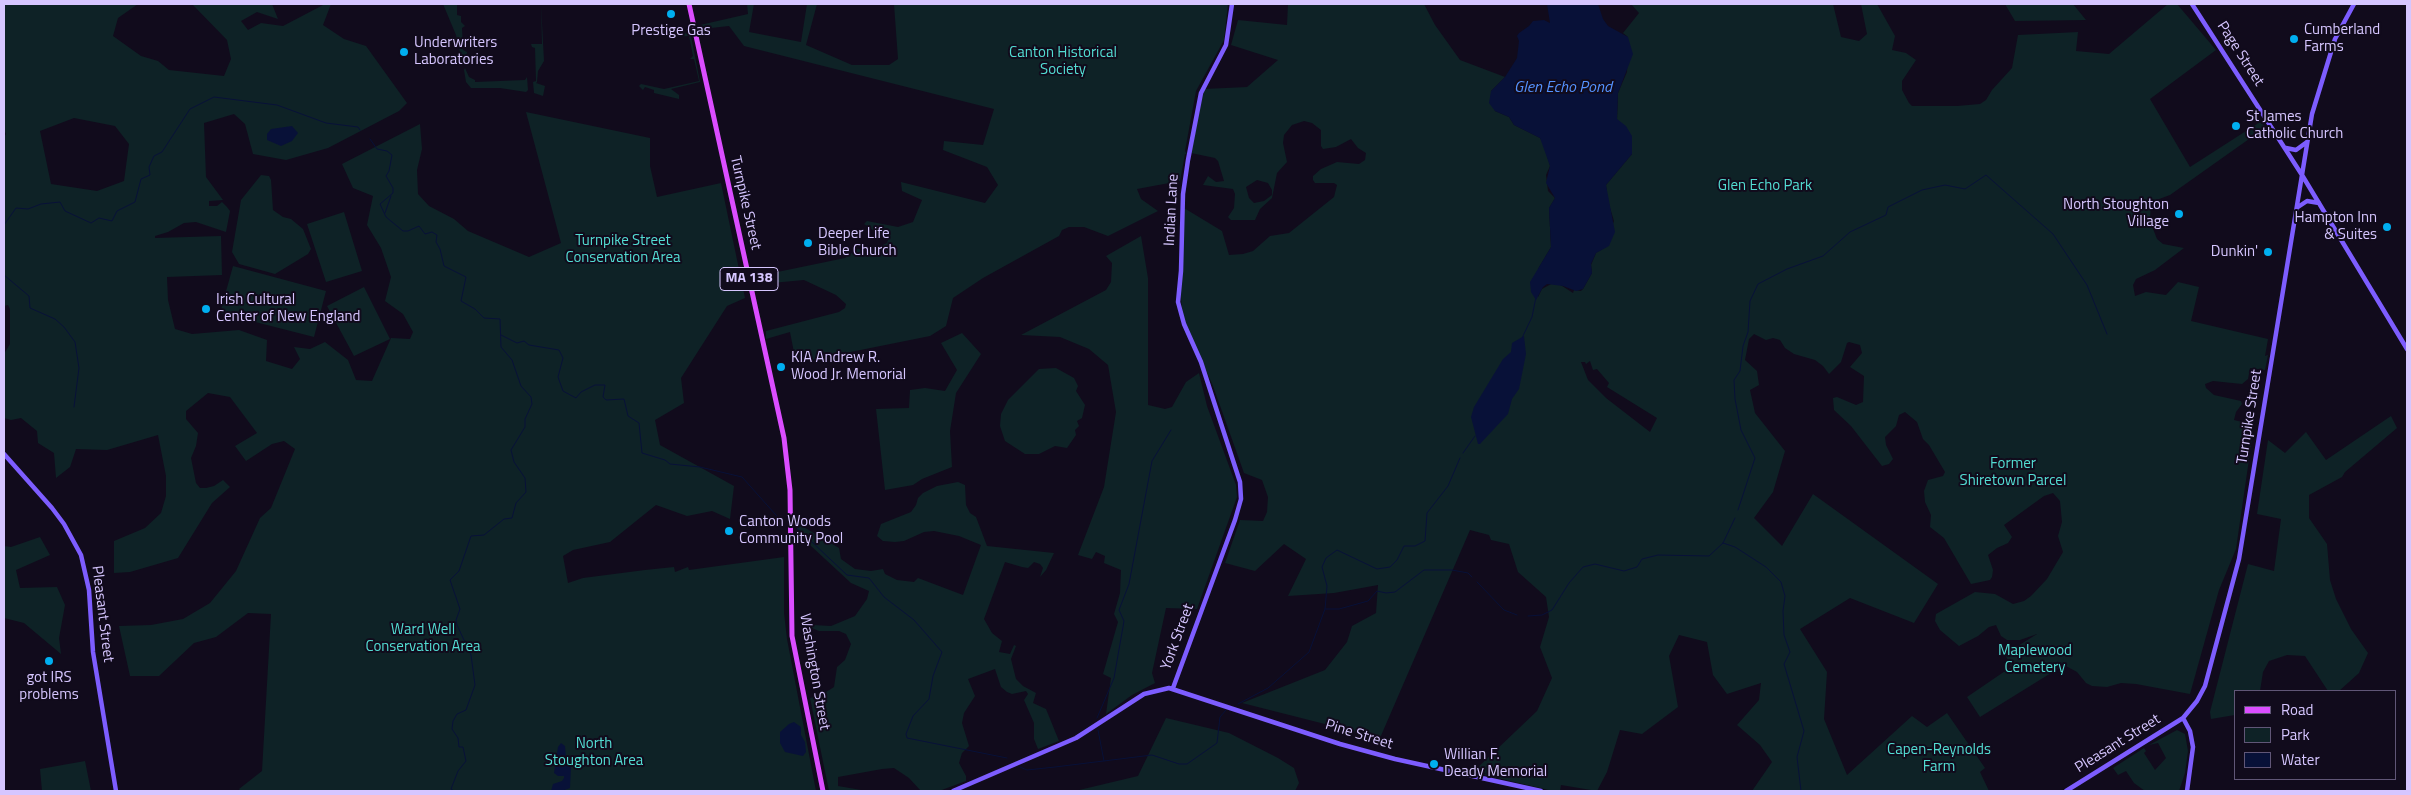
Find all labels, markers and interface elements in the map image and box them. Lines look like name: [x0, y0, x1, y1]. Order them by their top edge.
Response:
marker: Prestige Gas: [665, 8, 677, 20]
street label: Page Street: [2212, 18, 2268, 90]
place label: Cumberland Farms: [2304, 21, 2380, 56]
place label: Prestige Gas: [631, 22, 711, 40]
marker: Cumberland Farms: [2288, 33, 2300, 45]
place label: Underwriters Laboratories: [414, 34, 497, 69]
park label: Canton Historical Society: [1009, 44, 1117, 79]
marker: Underwriters Laboratories: [398, 46, 410, 58]
water label: Glen Echo Pond: [1514, 78, 1612, 98]
place label: St James Catholic Church: [2246, 108, 2343, 143]
marker: St James Catholic Church: [2230, 120, 2242, 132]
street label: Turnpike Street: [725, 154, 765, 252]
street label: Indian Lane: [1161, 173, 1183, 247]
park label: Glen Echo Park: [1718, 177, 1812, 195]
place label: North Stoughton Village: [2063, 196, 2169, 231]
marker: North Stoughton Village: [2173, 208, 2185, 220]
place label: Hampton Inn & Suites: [2295, 209, 2377, 244]
marker: Hampton Inn & Suites: [2381, 221, 2393, 233]
place label: Deeper Life Bible Church: [818, 225, 897, 260]
park label: Turnpike Street Conservation Area: [565, 232, 681, 267]
marker: Deeper Life Bible Church: [802, 237, 814, 249]
place label: Dunkin': [2211, 243, 2258, 261]
marker: Dunkin': [2262, 246, 2274, 258]
road number: MA 138: [720, 268, 778, 290]
place label: Irish Cultural Center of New England: [216, 291, 360, 326]
marker: Irish Cultural Center of New England: [200, 303, 212, 315]
place label: KIA Andrew R. Wood Jr. Memorial: [791, 349, 906, 384]
marker: KIA Andrew R. Wood Jr. Memorial: [775, 361, 787, 373]
street label: Turnpike Street: [2234, 368, 2266, 466]
park label: Former Shiretown Parcel: [1960, 455, 2066, 490]
place label: Canton Woods Community Pool: [739, 513, 843, 548]
marker: Canton Woods Community Pool: [723, 525, 735, 537]
street label: Pleasant Street: [87, 565, 117, 663]
street label: York Street: [1158, 601, 1198, 673]
street label: Washington Street: [795, 612, 833, 732]
park label: Ward Well Conservation Area: [365, 621, 481, 656]
park label: Maplewood Cemetery: [1998, 642, 2072, 677]
marker: got IRS problems: [43, 655, 55, 667]
place label: got IRS problems: [19, 669, 79, 704]
legend: [2234, 690, 2396, 780]
text: Road: [2281, 698, 2313, 721]
street label: Pleasant Street: [2072, 711, 2164, 777]
street label: Pine Street: [1323, 716, 1395, 754]
text: Park: [2281, 723, 2310, 746]
park label: North Stoughton Area: [545, 735, 643, 770]
park label: Capen-Reynolds Farm: [1887, 741, 1991, 776]
place label: Willian F. Deady Memorial: [1444, 746, 1547, 781]
text: Water: [2281, 748, 2320, 771]
marker: Willian F. Deady Memorial: [1428, 758, 1440, 770]

